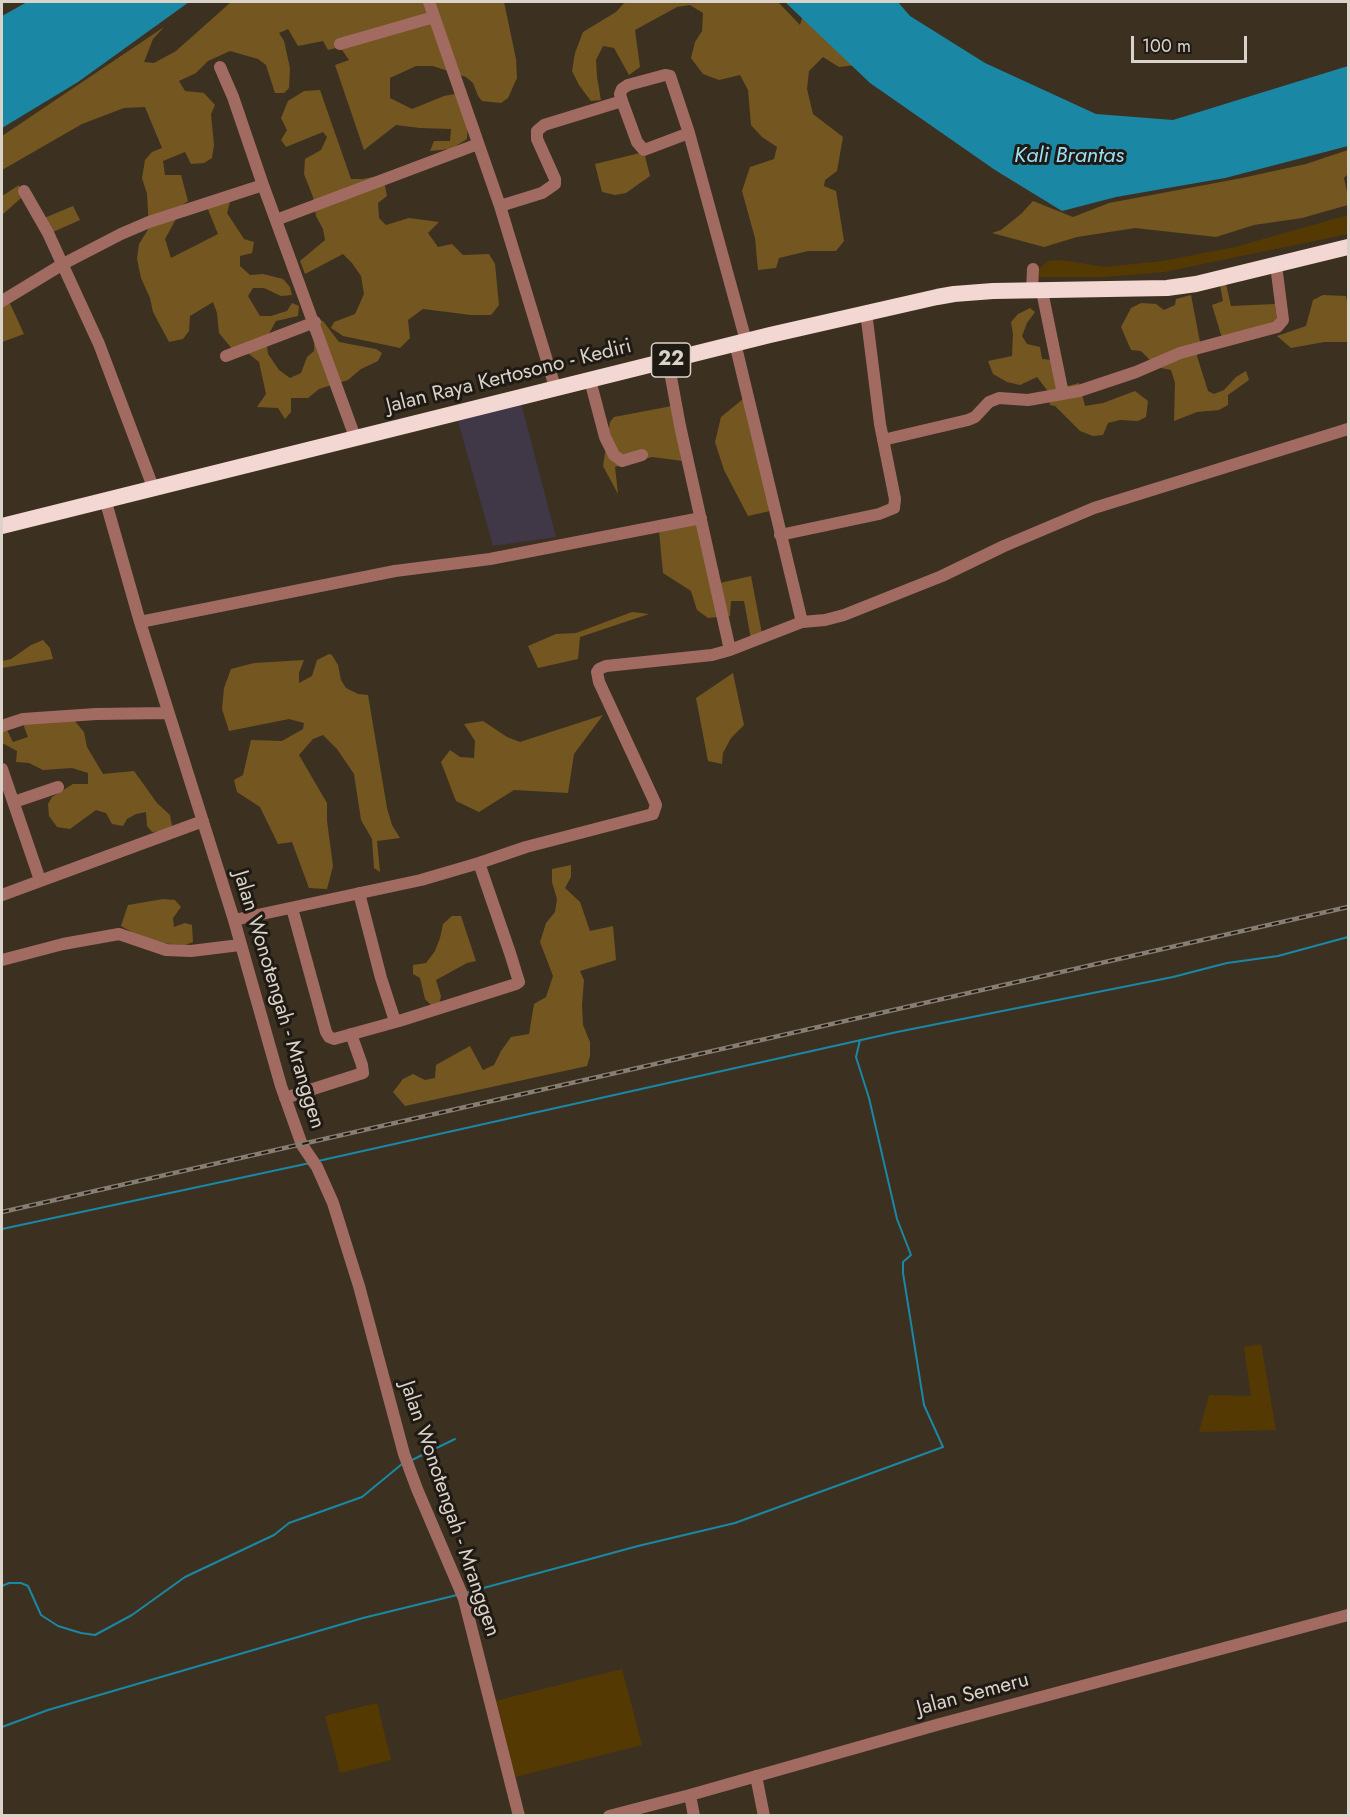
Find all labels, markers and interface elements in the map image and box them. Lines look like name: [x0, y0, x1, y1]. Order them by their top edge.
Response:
scale bar: [1134, 24, 1250, 62]
text: 100 m: [1142, 33, 1191, 59]
water label: Kali Brantas: [1014, 144, 1124, 170]
street label: Jalan Raya Kertosono - Kediri: [384, 334, 634, 420]
road number: 22: [652, 343, 690, 377]
street label: Jalan Wonotengah - Mranggen: [227, 868, 329, 1132]
street label: Jalan Wonotengah - Mranggen: [393, 1378, 505, 1640]
street label: Jalan Semeru: [914, 1668, 1032, 1722]

